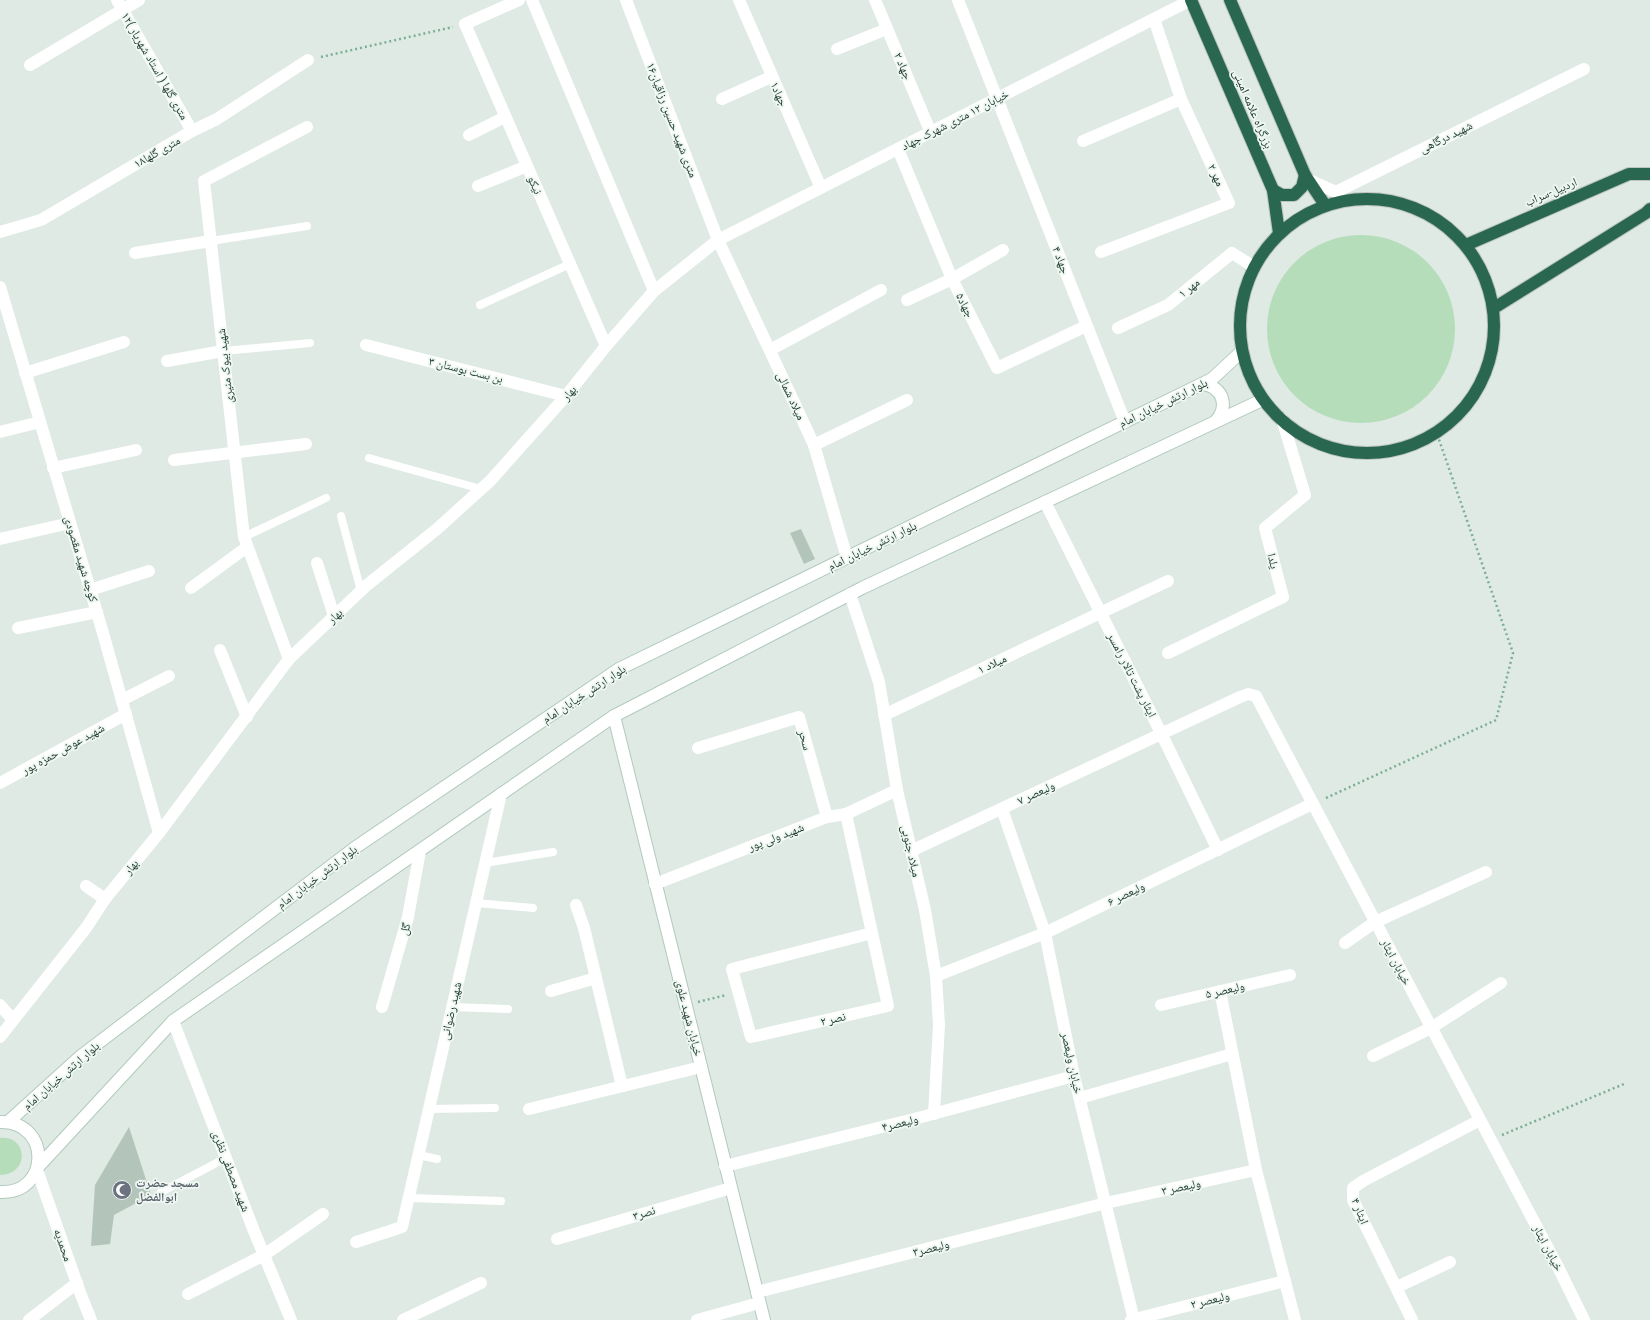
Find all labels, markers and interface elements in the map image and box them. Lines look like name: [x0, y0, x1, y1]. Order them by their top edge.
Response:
street label: ۱۲متری گلها ( استاد شهریار ): [118, 10, 192, 122]
street label: جهاد ۲: [891, 50, 915, 82]
street label: ۱۶متری شهید حسین رزاقیان: [643, 61, 700, 180]
street label: بزرگراه علامه امینی: [1230, 67, 1276, 151]
street label: جهاد۱: [767, 79, 791, 109]
street label: خیابان ۱۲ متری شهرک جهاد: [899, 87, 1011, 153]
street label: شهید درگاهی: [1417, 118, 1475, 156]
street label: ۱۸متری گلها: [131, 133, 183, 171]
street label: مهر ۲: [1205, 162, 1227, 188]
street label: نیکو: [525, 174, 545, 196]
street label: اردبیل-سراب: [1523, 175, 1579, 210]
street label: جهاد ۴: [1049, 244, 1073, 276]
street label: مهر ۱: [1176, 275, 1202, 301]
street label: جهاد۵: [953, 290, 977, 320]
street label: شهید بیوک منیری: [214, 328, 236, 404]
street label: بن بست بوستان ۳: [427, 354, 505, 386]
street label: میلاد شمالی: [774, 370, 808, 422]
street label: بلوار ارتش خیابان امام: [1116, 375, 1210, 431]
street label: بهار: [558, 383, 580, 404]
street label: کوچه شهید مقصودی: [61, 514, 101, 604]
street label: بلوار ارتش خیابان امام: [825, 518, 919, 574]
street label: یلدا: [1264, 552, 1282, 571]
street label: بهار: [324, 606, 346, 627]
street label: ایثار پشت تالار رامسر: [1104, 630, 1159, 720]
street label: میلاد ۱: [975, 651, 1009, 677]
street label: بلوار ارتش خیابان امام: [540, 662, 629, 727]
street label: شهید عوض حمزه پور: [18, 720, 107, 778]
street label: سحر: [795, 727, 815, 752]
street label: ولیعصر ۷: [1015, 778, 1057, 808]
street label: شهید ولی پور: [745, 820, 806, 855]
street label: میلاد جنوبی: [898, 824, 924, 879]
street label: بلوار ارتش خیابان امام: [274, 842, 361, 913]
street label: بهار: [120, 857, 142, 878]
street label: ولیعصر ۶: [1105, 879, 1147, 909]
street label: گل: [397, 921, 413, 937]
street label: خیابان ایثار: [1377, 936, 1414, 988]
street label: خیابان شهید علوی: [672, 978, 705, 1058]
street label: ولیعصر ۵: [1204, 979, 1246, 1001]
street label: شهید رضوانی: [438, 980, 465, 1042]
street label: نصر ۲: [819, 1009, 847, 1029]
street label: خیابان ولیعصر: [1058, 1030, 1085, 1096]
street label: بلوار ارتش خیابان امام: [20, 1039, 103, 1114]
street label: ولیعصر۴: [880, 1112, 920, 1134]
street label: شهید مصطفی نظری: [209, 1128, 253, 1214]
place label: مسجد حضرت ابوالفضل: [136, 1176, 199, 1205]
street label: ولیعصر ۳: [1160, 1176, 1202, 1198]
mosque icon: مسجد حضرت ابوالفضل: [111, 1179, 133, 1201]
street label: ایثار ۴: [1348, 1196, 1372, 1226]
street label: نصر۳: [631, 1203, 657, 1223]
street label: خیابان ایثار: [1529, 1222, 1566, 1274]
street label: محمدیه: [51, 1227, 75, 1263]
street label: ولیعصر۳: [911, 1237, 951, 1259]
street label: ولیعصر ۲: [1189, 1288, 1231, 1312]

